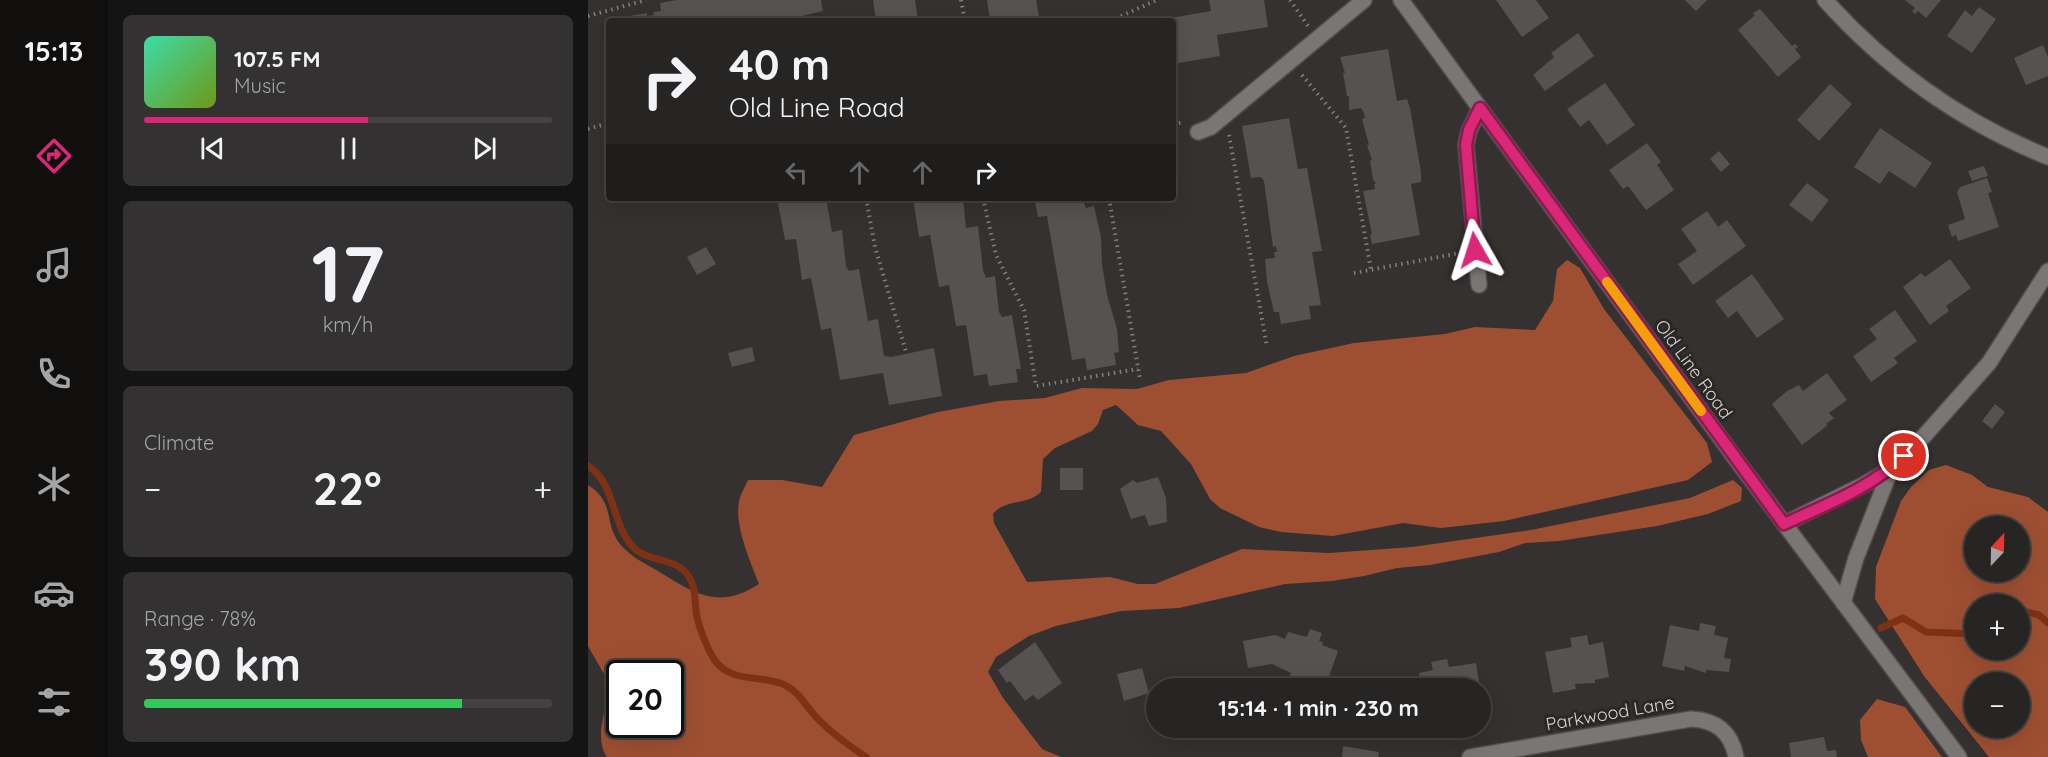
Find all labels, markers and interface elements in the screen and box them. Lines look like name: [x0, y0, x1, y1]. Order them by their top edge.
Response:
text: 15:13: [25, 34, 83, 68]
text: 40 m: [729, 38, 830, 91]
icon: right: [630, 42, 708, 120]
text: 107.5 FM: [234, 45, 320, 73]
text: Music: [234, 73, 286, 98]
text: Old Line Road: [729, 90, 905, 124]
icon: previous: [196, 132, 229, 165]
icon: pause: [332, 132, 365, 165]
icon: next: [468, 132, 501, 165]
icon: directions: [33, 135, 75, 177]
icon: left: [780, 156, 813, 189]
icon: ahead: [843, 156, 876, 189]
icon: ahead: [906, 156, 939, 189]
icon: right: [969, 156, 1002, 189]
position arrow: [1443, 218, 1507, 282]
text: 17: [311, 224, 385, 322]
icon: music: [33, 244, 75, 286]
text: km/h: [323, 312, 373, 337]
street label: Old Line Road: [1650, 315, 1738, 423]
icon: phone: [33, 353, 75, 395]
text: Climate: [144, 430, 214, 455]
pin: [1878, 430, 1929, 481]
icon: arrive: [1887, 439, 1920, 472]
text: 22°: [313, 460, 382, 516]
icon: climate: [33, 463, 75, 505]
text: −: [144, 468, 161, 509]
text: +: [533, 468, 552, 509]
north arrow: [1964, 516, 2030, 582]
map controls: [1964, 516, 2030, 738]
icon: car: [33, 572, 75, 614]
button: +: [1964, 594, 2030, 660]
text: Range · 78%: [144, 606, 256, 631]
text: 390 km: [144, 636, 301, 692]
speed limit sign: 20: [606, 660, 684, 738]
button: −: [1964, 672, 2030, 738]
icon: filters: [33, 681, 75, 723]
street label: Parkwood Lane: [1544, 690, 1676, 736]
text: 15:14 · 1 min · 230 m: [1218, 694, 1419, 722]

